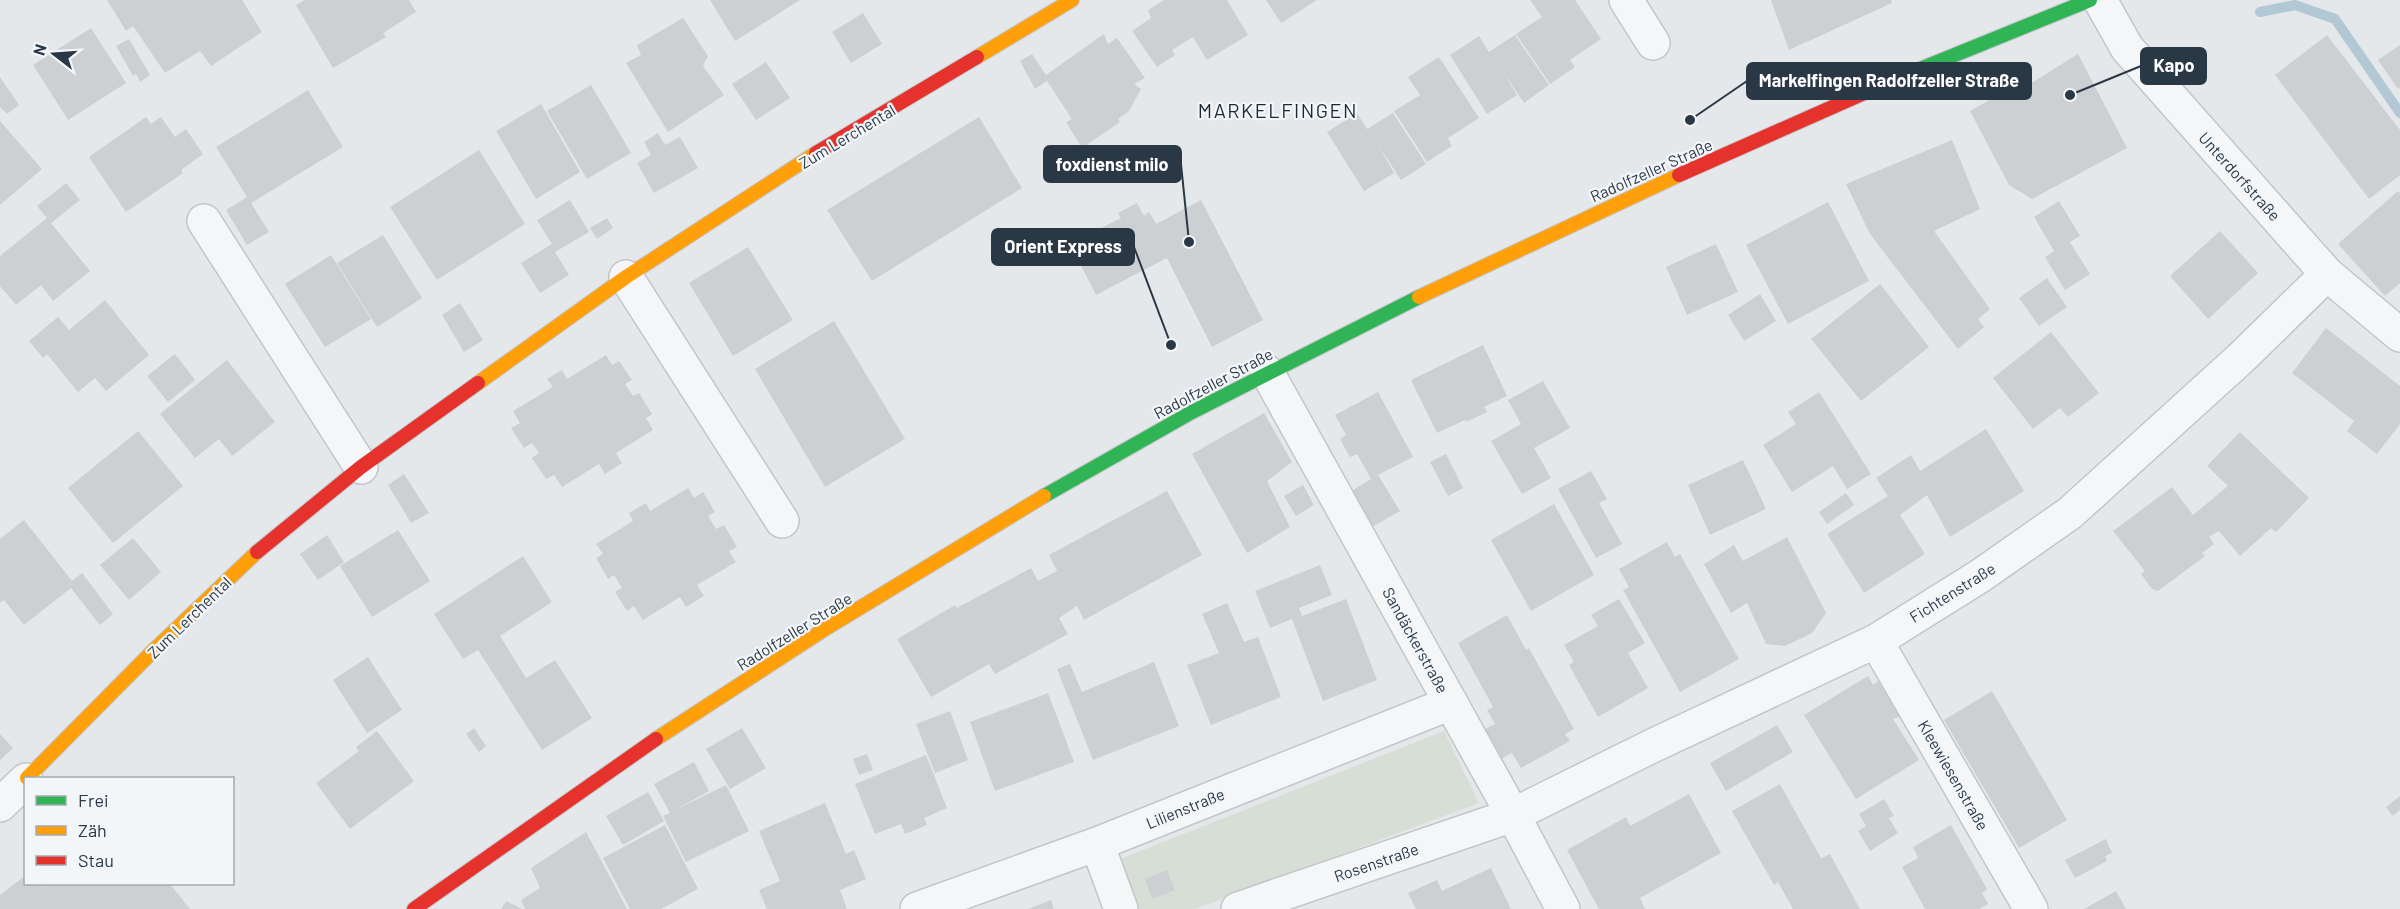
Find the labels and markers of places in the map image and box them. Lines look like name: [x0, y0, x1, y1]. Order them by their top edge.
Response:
callout: Kapo: [2141, 48, 2206, 84]
callout: Markelfingen Radolfzeller Straße: [1747, 63, 2031, 99]
callout: foxdienst milo: [1044, 146, 1181, 182]
callout: Orient Express: [992, 229, 1134, 265]

